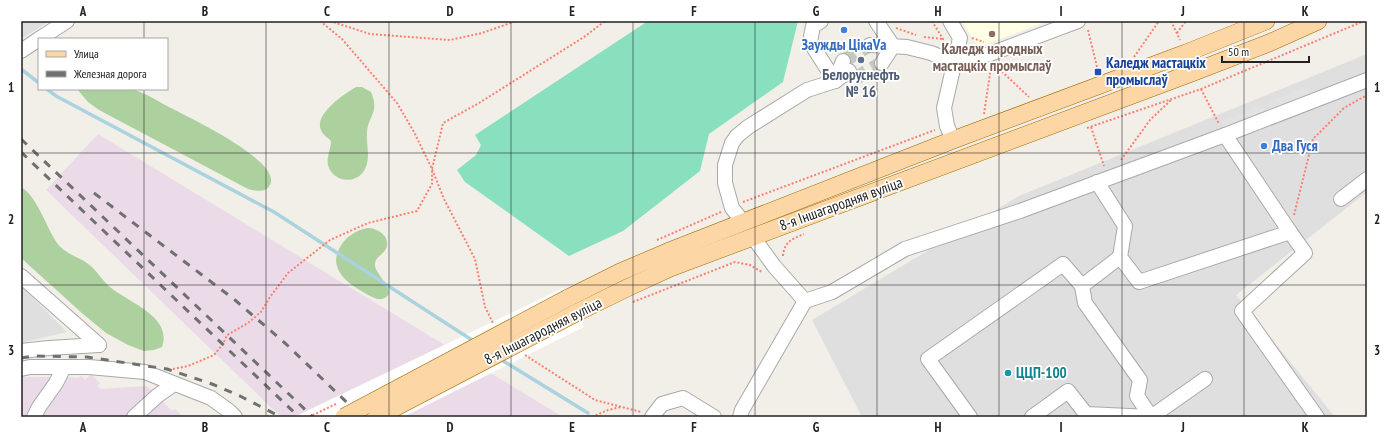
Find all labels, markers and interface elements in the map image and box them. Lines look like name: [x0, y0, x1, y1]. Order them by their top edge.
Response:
text: A: [79, 3, 87, 20]
text: B: [202, 3, 208, 20]
text: C: [324, 3, 330, 20]
text: D: [447, 3, 454, 20]
text: E: [569, 3, 575, 20]
text: F: [691, 3, 697, 20]
text: G: [813, 3, 820, 20]
text: H: [935, 3, 942, 20]
text: I: [1059, 3, 1063, 20]
text: J: [1180, 3, 1185, 20]
text: K: [1302, 3, 1309, 20]
marker: Заужды ЦікаVа: [839, 25, 849, 35]
marker: Каледж народных мастацкіх промыслаў: [987, 29, 997, 39]
place label: Заужды ЦікаVа: [802, 35, 886, 54]
legend: [38, 38, 168, 90]
scale bar: [1222, 38, 1309, 64]
place label: Каледж народных мастацкіх промыслаў: [933, 39, 1052, 75]
text: 50 m: [1228, 44, 1249, 59]
text: Улица: [74, 46, 99, 61]
place label: Каледж мастацкіх промыслаў: [1106, 53, 1206, 89]
marker: Белоруснефть № 16: [856, 55, 866, 65]
place label: Белоруснефть № 16: [822, 65, 900, 101]
text: Железная дорога: [73, 66, 147, 81]
marker: Каледж мастацкіх промыслаў: [1093, 67, 1103, 77]
text: 1: [8, 79, 14, 96]
text: 1: [1374, 79, 1380, 96]
place label: Два Гуся: [1272, 136, 1318, 155]
marker: Два Гуся: [1259, 141, 1269, 151]
street label: 8-я Іншагародняя вуліца: [777, 172, 905, 235]
text: 2: [8, 211, 14, 228]
text: 2: [1374, 211, 1380, 228]
street label: 8-я Іншагародняя вуліца: [481, 293, 605, 368]
text: 3: [8, 342, 14, 359]
text: 3: [1374, 342, 1380, 359]
place label: ЦЦП-100: [1016, 363, 1067, 382]
marker: ЦЦП-100: [1003, 368, 1013, 378]
text: A: [79, 419, 87, 436]
text: B: [202, 419, 208, 436]
text: C: [324, 419, 330, 436]
text: D: [447, 419, 454, 436]
text: E: [569, 419, 575, 436]
text: F: [691, 419, 697, 436]
text: G: [813, 419, 820, 436]
text: H: [935, 419, 942, 436]
text: I: [1059, 419, 1063, 436]
text: J: [1180, 419, 1185, 436]
text: K: [1302, 419, 1309, 436]

